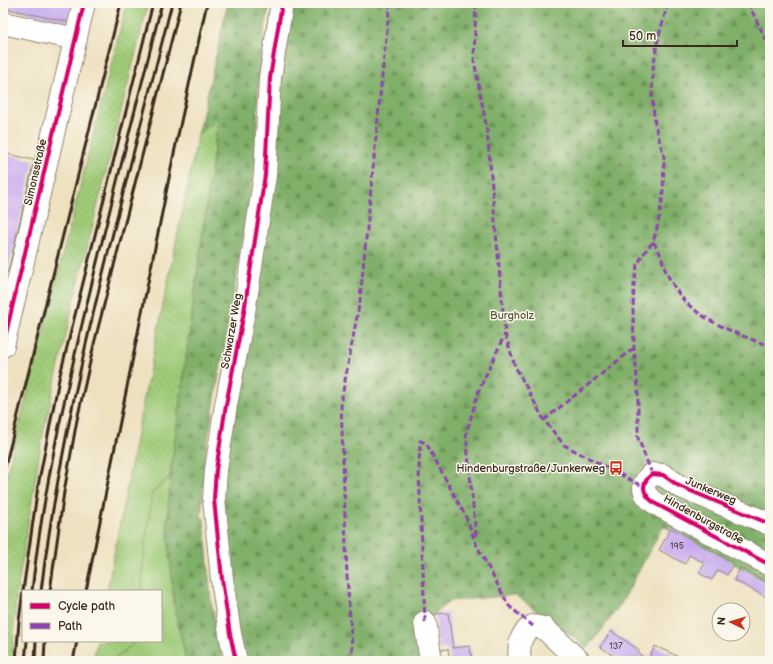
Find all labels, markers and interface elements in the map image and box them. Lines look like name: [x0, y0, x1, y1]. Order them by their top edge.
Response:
scale bar: [623, 22, 737, 48]
text: 50 m: [629, 29, 656, 44]
street label: Simonsstraße: [22, 137, 50, 207]
street label: Schwarzer Weg: [218, 292, 245, 370]
park label: Burgholz: [490, 309, 535, 322]
bus stop icon: Hindenburgstraße/Junkerweg: [608, 460, 624, 476]
place label: Hindenburgstraße/Junkerweg: [456, 462, 605, 475]
street label: Junkerweg: [683, 474, 738, 507]
street label: Hindenburgstraße: [661, 492, 747, 547]
house number: 195: [670, 541, 684, 552]
legend: [22, 590, 162, 642]
text: Cycle path: [58, 599, 115, 614]
north arrow: [711, 602, 751, 642]
text: N: [715, 616, 728, 626]
text: Path: [58, 619, 83, 634]
house number: 137: [609, 641, 623, 652]

